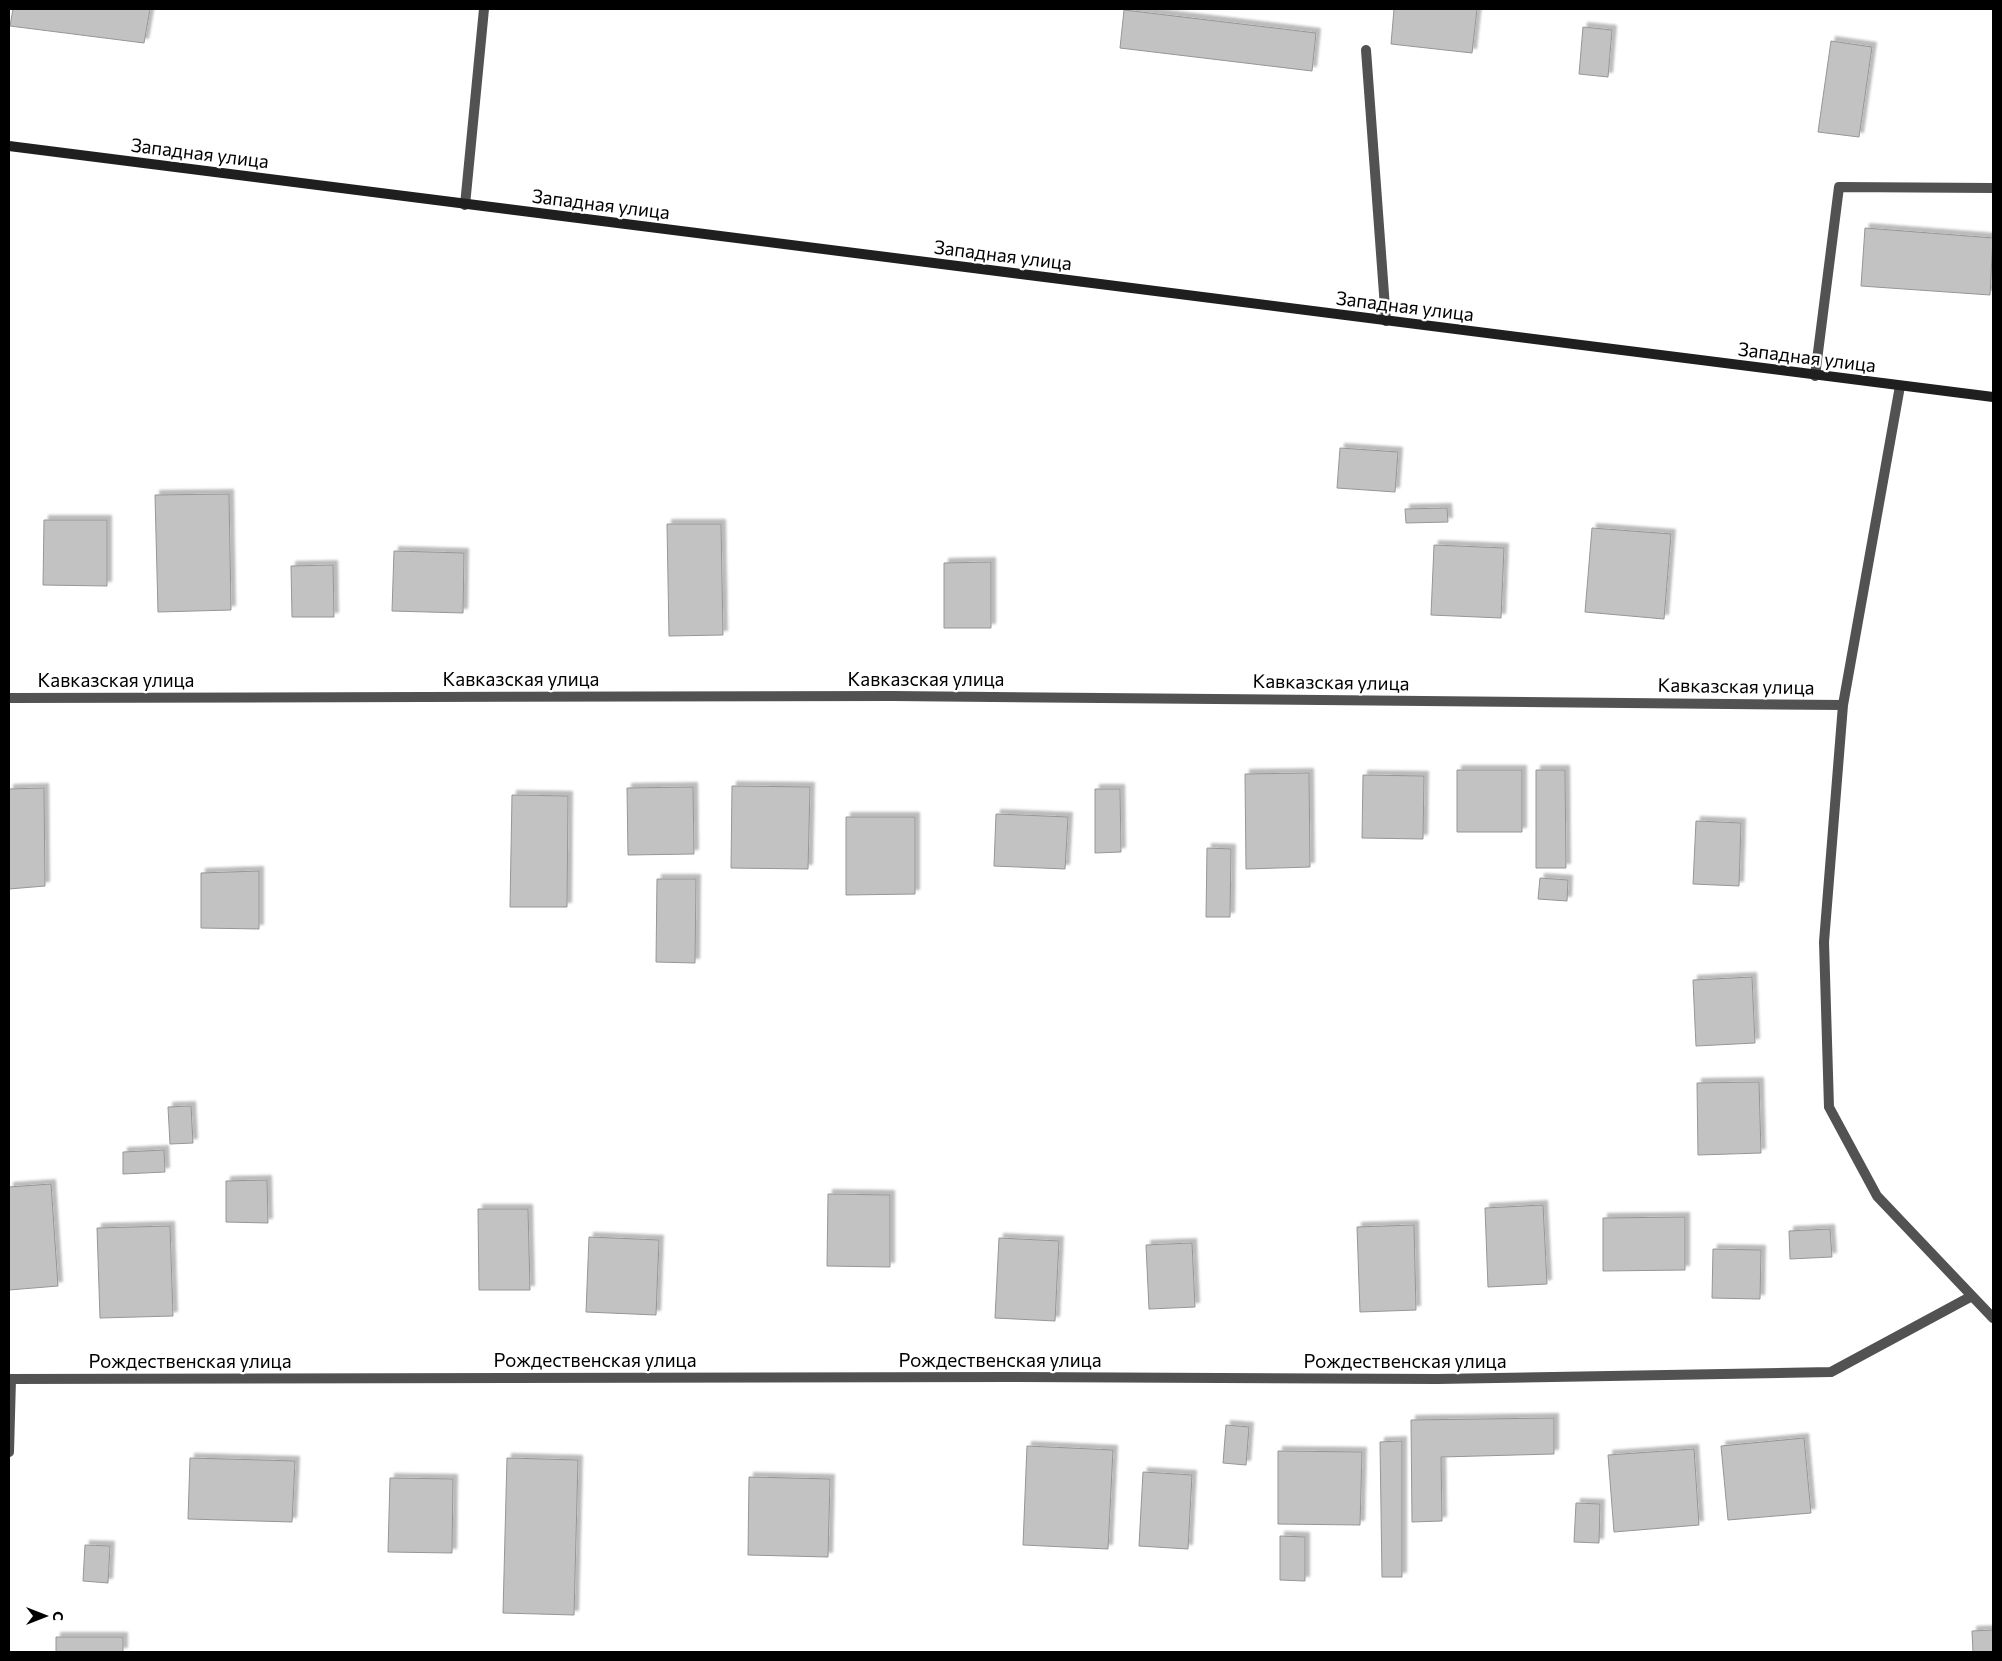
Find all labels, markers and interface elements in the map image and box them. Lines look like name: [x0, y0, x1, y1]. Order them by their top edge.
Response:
street label: Западная улица: [130, 133, 270, 172]
street label: Западная улица: [531, 184, 671, 223]
street label: Западная улица: [933, 235, 1073, 274]
street label: Западная улица: [1335, 286, 1475, 325]
street label: Западная улица: [1737, 337, 1877, 376]
street label: Кавказская улица: [443, 667, 599, 690]
street label: Кавказская улица: [848, 667, 1004, 690]
street label: Кавказская улица: [38, 668, 194, 691]
street label: Кавказская улица: [1252, 669, 1410, 694]
street label: Кавказская улица: [1657, 673, 1815, 698]
street label: Рождественская улица: [494, 1348, 696, 1371]
street label: Рождественская улица: [899, 1348, 1101, 1371]
street label: Рождественская улица: [89, 1349, 291, 1372]
street label: Рождественская улица: [1304, 1349, 1506, 1372]
north arrow: [20, 1591, 70, 1641]
text: С: [50, 1611, 67, 1621]

